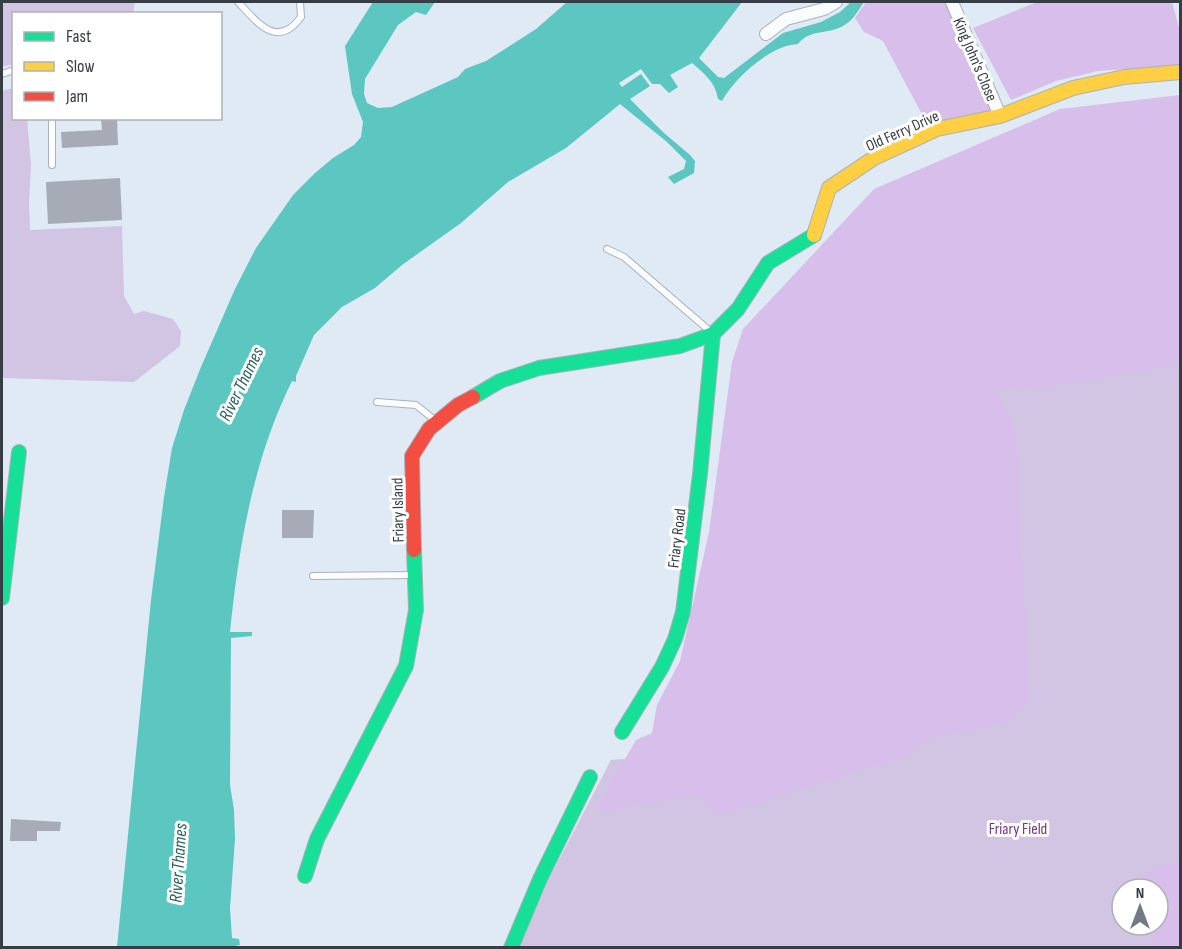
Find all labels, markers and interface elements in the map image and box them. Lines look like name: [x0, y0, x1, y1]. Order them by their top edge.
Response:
legend: [12, 12, 222, 120]
street label: King John's Close: [948, 15, 1001, 104]
text: Fast: [66, 26, 92, 47]
text: Slow: [66, 56, 95, 77]
text: Jam: [65, 86, 88, 107]
street label: Old Ferry Drive: [863, 107, 942, 156]
water label: River Thames: [215, 343, 269, 425]
street label: Friary Island: [388, 477, 409, 543]
street label: Friary Road: [664, 507, 691, 569]
park label: Friary Field: [989, 820, 1047, 839]
water label: River Thames: [165, 822, 192, 903]
north arrow: [1110, 877, 1170, 937]
text: N: [1136, 884, 1144, 903]

